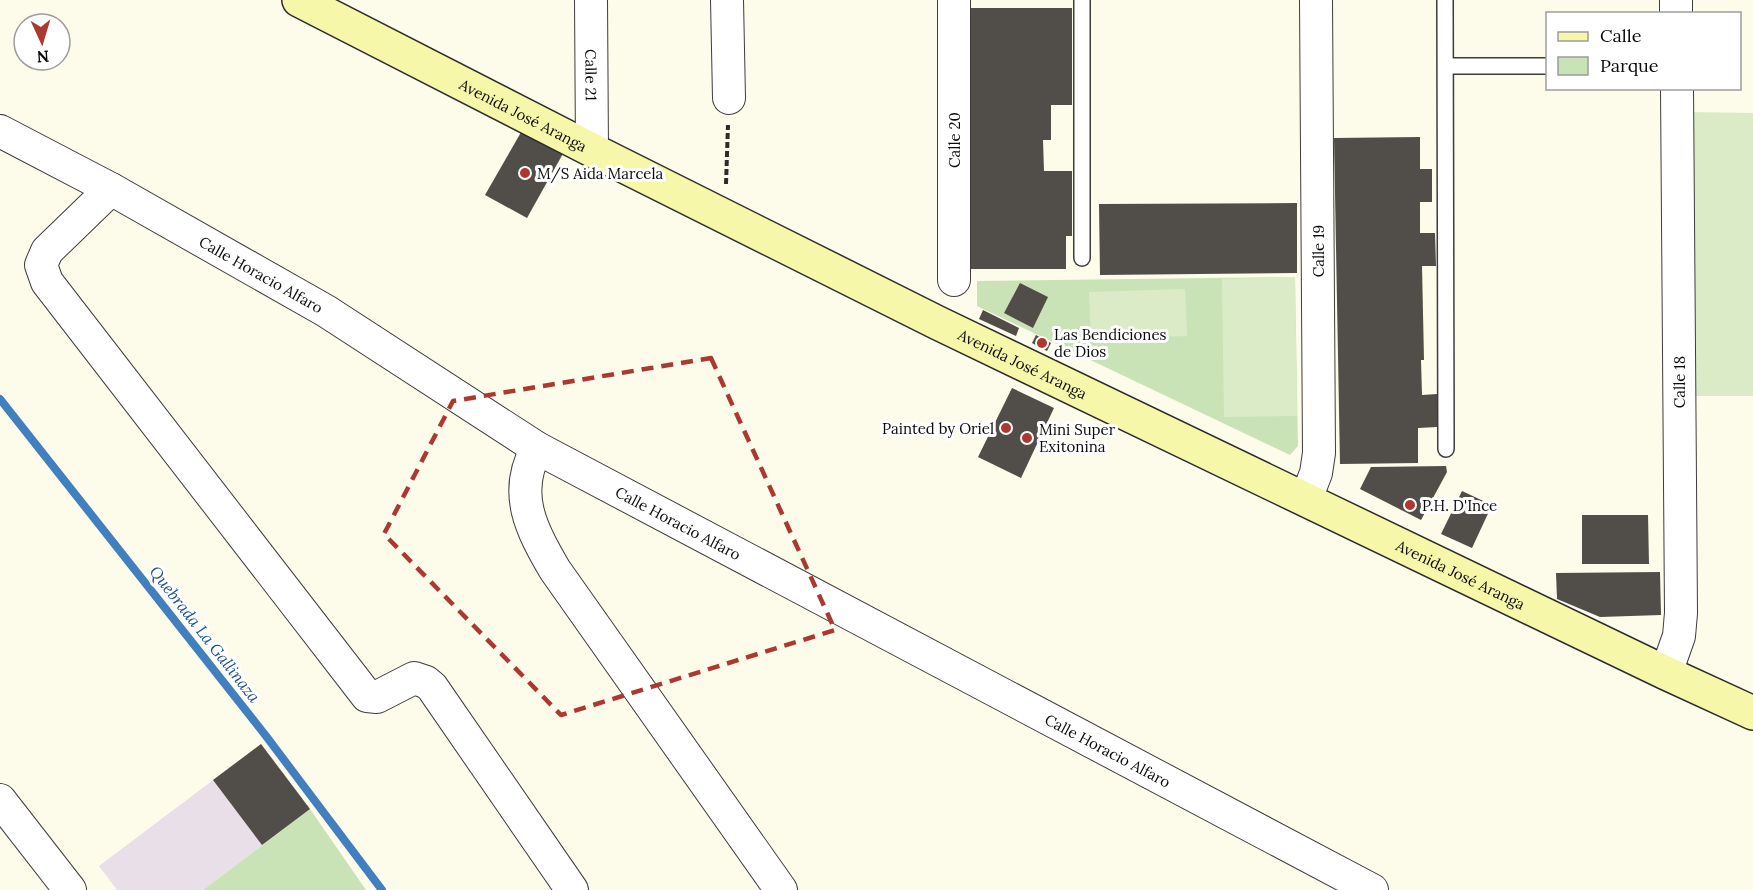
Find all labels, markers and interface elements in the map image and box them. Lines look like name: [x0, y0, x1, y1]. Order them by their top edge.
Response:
north arrow: [12, 12, 72, 72]
legend: [1546, 12, 1741, 90]
text: Calle: [1600, 24, 1642, 47]
text: N: [36, 47, 50, 67]
street label: Calle 21: [582, 49, 601, 101]
text: Parque: [1600, 54, 1659, 77]
street label: Avenida José Aranga: [455, 74, 591, 155]
street label: Calle 20: [945, 112, 964, 168]
place label: M/S Aida Marcela: [537, 164, 664, 184]
marker: M/S Aida Marcela: [518, 166, 532, 180]
street label: Calle 19: [1309, 225, 1328, 277]
street label: Calle Horacio Alfaro: [196, 232, 327, 317]
street label: Avenida José Aranga: [954, 324, 1091, 403]
place label: Las Bendiciones de Dios: [1054, 325, 1167, 361]
marker: Las Bendiciones de Dios: [1035, 336, 1049, 350]
street label: Calle 18: [1670, 356, 1689, 408]
place label: Painted by Oriel: [882, 419, 994, 438]
place label: Mini Super Exitonina: [1039, 420, 1116, 456]
marker: Painted by Oriel: [999, 421, 1013, 435]
marker: Mini Super Exitonina: [1020, 431, 1034, 445]
street label: Calle Horacio Alfaro: [612, 482, 745, 564]
place label: P.H. D'Ince: [1422, 496, 1497, 515]
marker: P.H. D'Ince: [1403, 498, 1417, 512]
street label: Avenida José Aranga: [1392, 535, 1529, 613]
water label: Quebrada La Gallinaza: [145, 562, 265, 706]
street label: Calle Horacio Alfaro: [1042, 709, 1174, 791]

